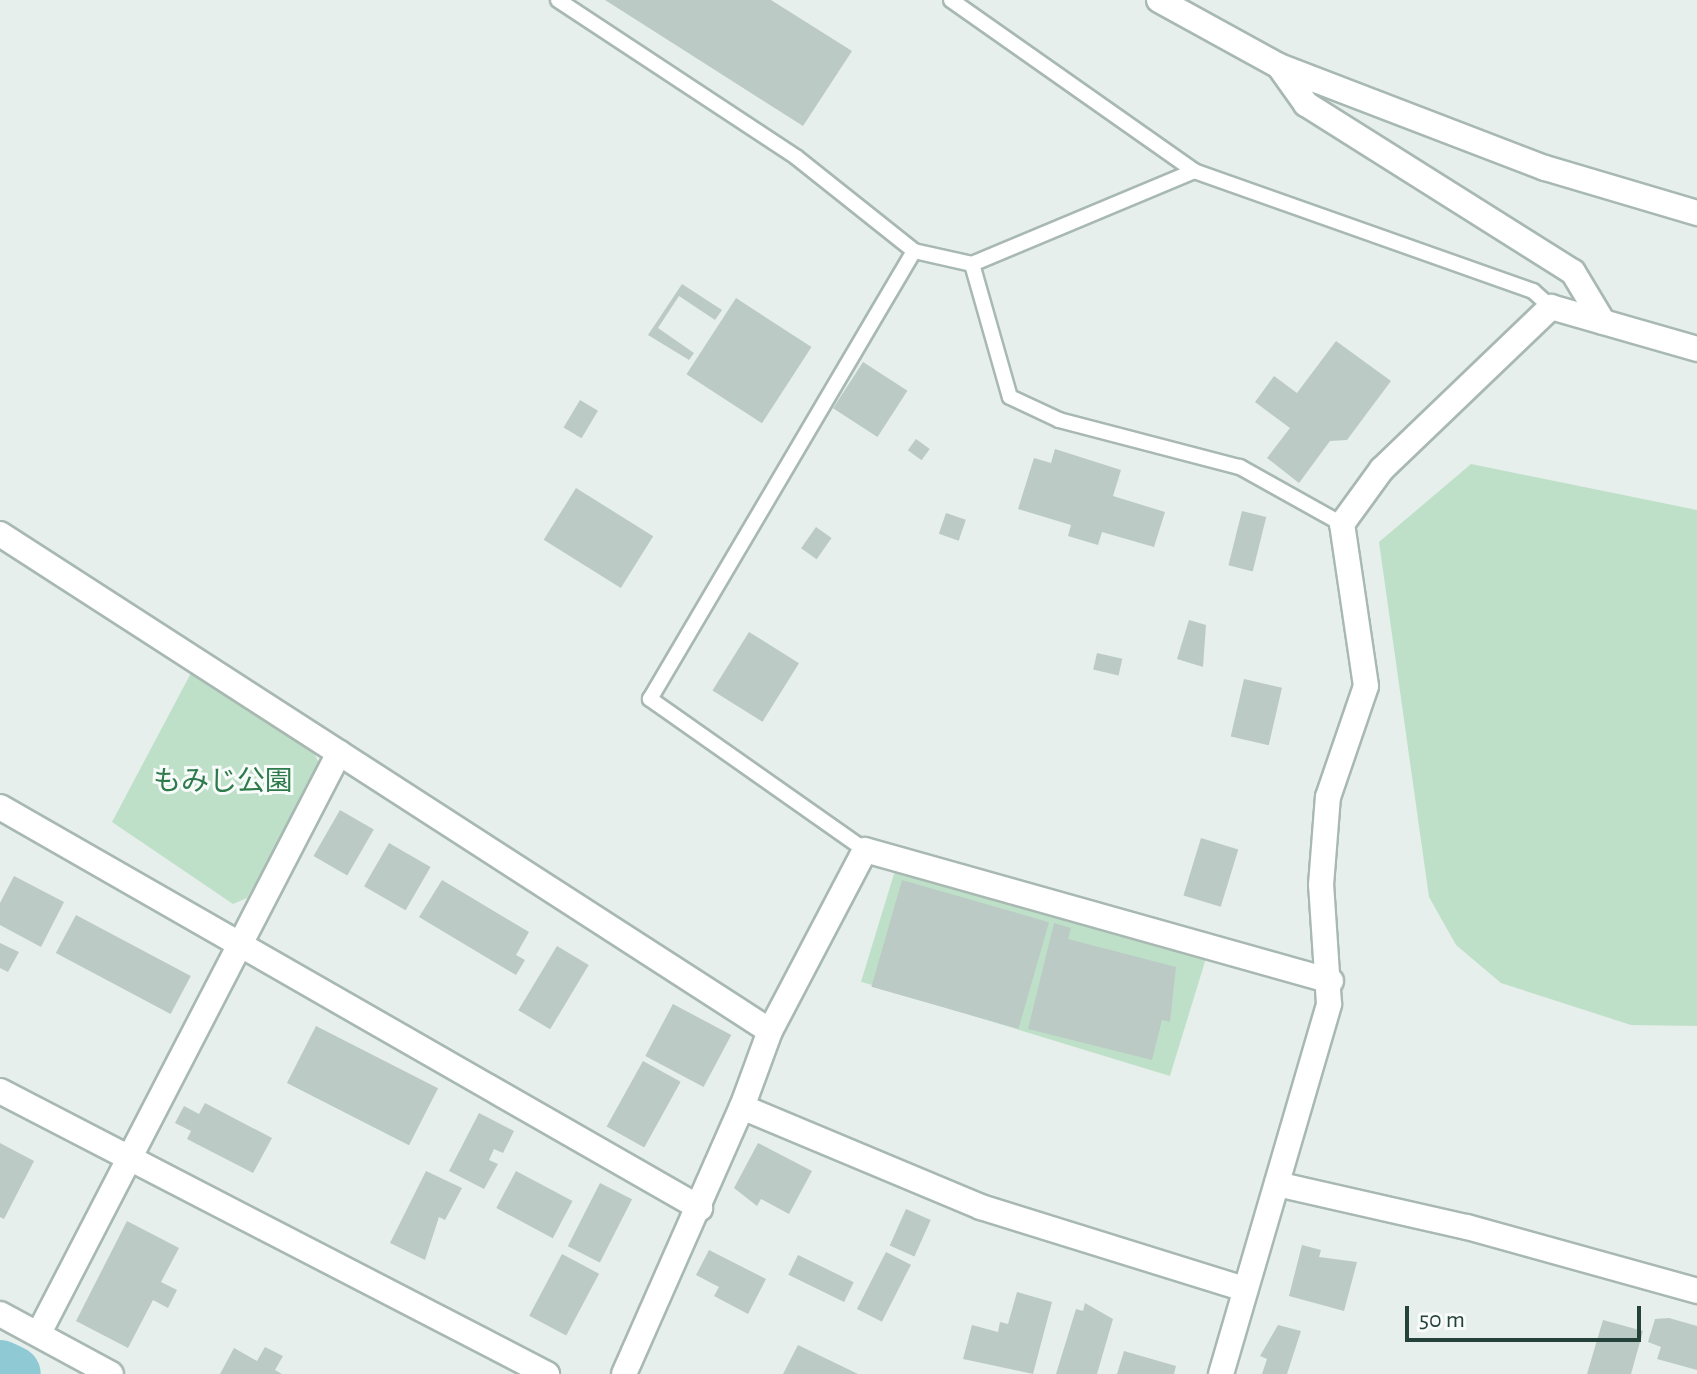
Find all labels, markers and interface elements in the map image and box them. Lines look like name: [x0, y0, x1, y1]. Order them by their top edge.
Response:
park label: もみじ公園: [153, 765, 293, 799]
scale bar: [1409, 1290, 1645, 1340]
text: 50 m: [1419, 1308, 1465, 1332]

